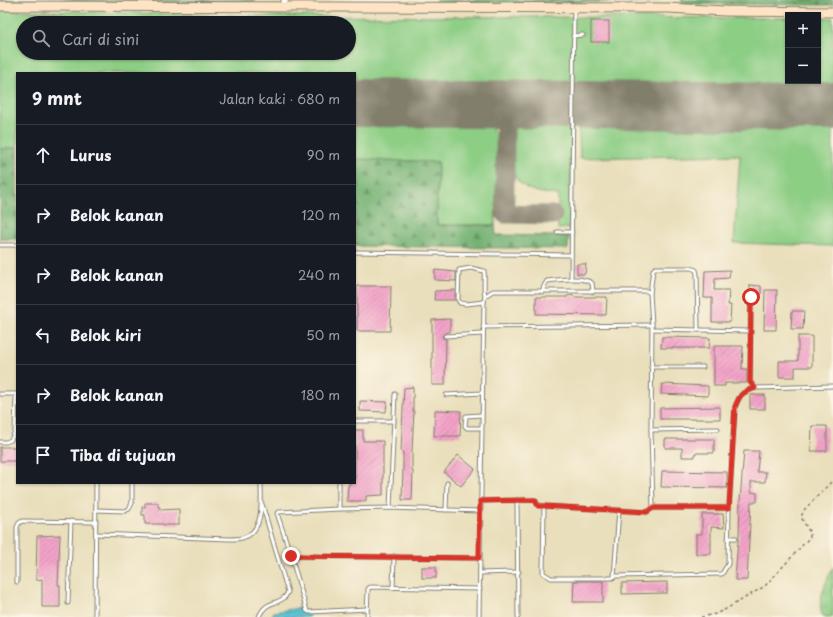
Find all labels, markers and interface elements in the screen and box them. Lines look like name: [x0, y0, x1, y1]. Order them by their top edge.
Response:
map controls: [785, 12, 821, 84]
button: +: [785, 12, 821, 48]
search box: [16, 16, 356, 60]
icon: search: [30, 27, 52, 49]
text: Cari di sini: [62, 27, 139, 50]
button: −: [785, 48, 821, 84]
text: 9 mnt: [32, 85, 82, 111]
text: Jalan kaki · 680 m: [219, 89, 340, 108]
text: Lurus: [70, 143, 111, 166]
icon: ahead: [32, 144, 54, 166]
text: 90 m: [307, 145, 340, 164]
text: Belok kanan: [70, 203, 164, 226]
icon: right: [32, 204, 54, 226]
text: 120 m: [301, 205, 340, 224]
text: Belok kanan: [70, 263, 164, 286]
icon: right: [32, 264, 54, 286]
text: 240 m: [298, 265, 340, 284]
route start: [742, 288, 760, 306]
text: Belok kiri: [70, 323, 141, 346]
icon: left: [32, 324, 54, 346]
text: 50 m: [306, 325, 340, 344]
text: Belok kanan: [70, 383, 164, 406]
icon: right: [32, 384, 54, 406]
text: 180 m: [301, 385, 340, 404]
text: Tiba di tujuan: [70, 443, 176, 466]
icon: arrive: [32, 444, 54, 466]
route end: [282, 547, 300, 565]

